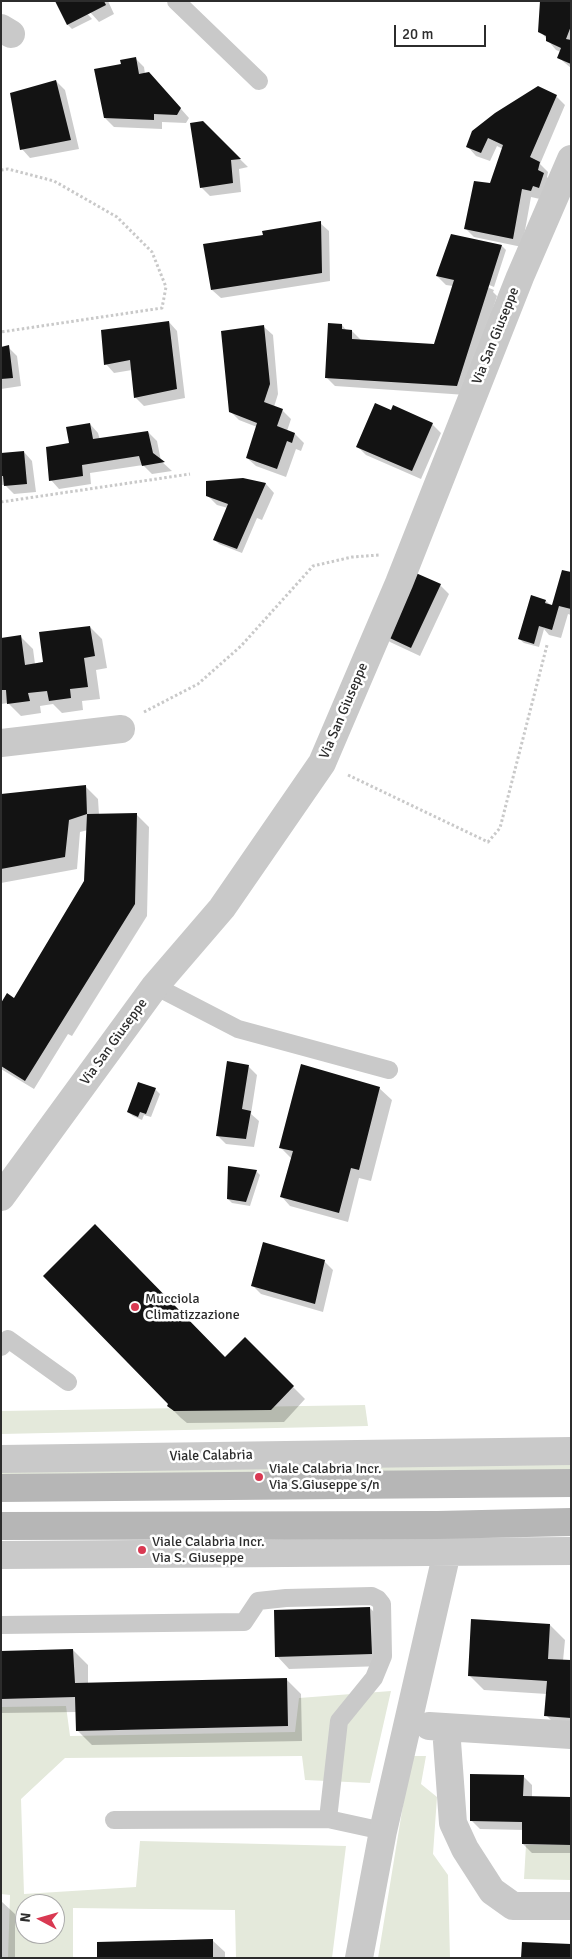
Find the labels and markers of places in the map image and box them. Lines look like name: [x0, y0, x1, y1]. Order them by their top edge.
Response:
place label: Mucciola Climatizzazione: [145, 1291, 240, 1324]
marker: Mucciola Climatizzazione: [129, 1301, 141, 1313]
place label: Viale Calabria Incr. Via S.Giuseppe s/n: [269, 1461, 382, 1494]
marker: Viale Calabria Incr. Via S.Giuseppe s/n: [253, 1471, 265, 1483]
place label: Viale Calabria Incr. Via S. Giuseppe: [152, 1534, 265, 1566]
marker: Viale Calabria Incr. Via S. Giuseppe: [136, 1544, 148, 1556]

